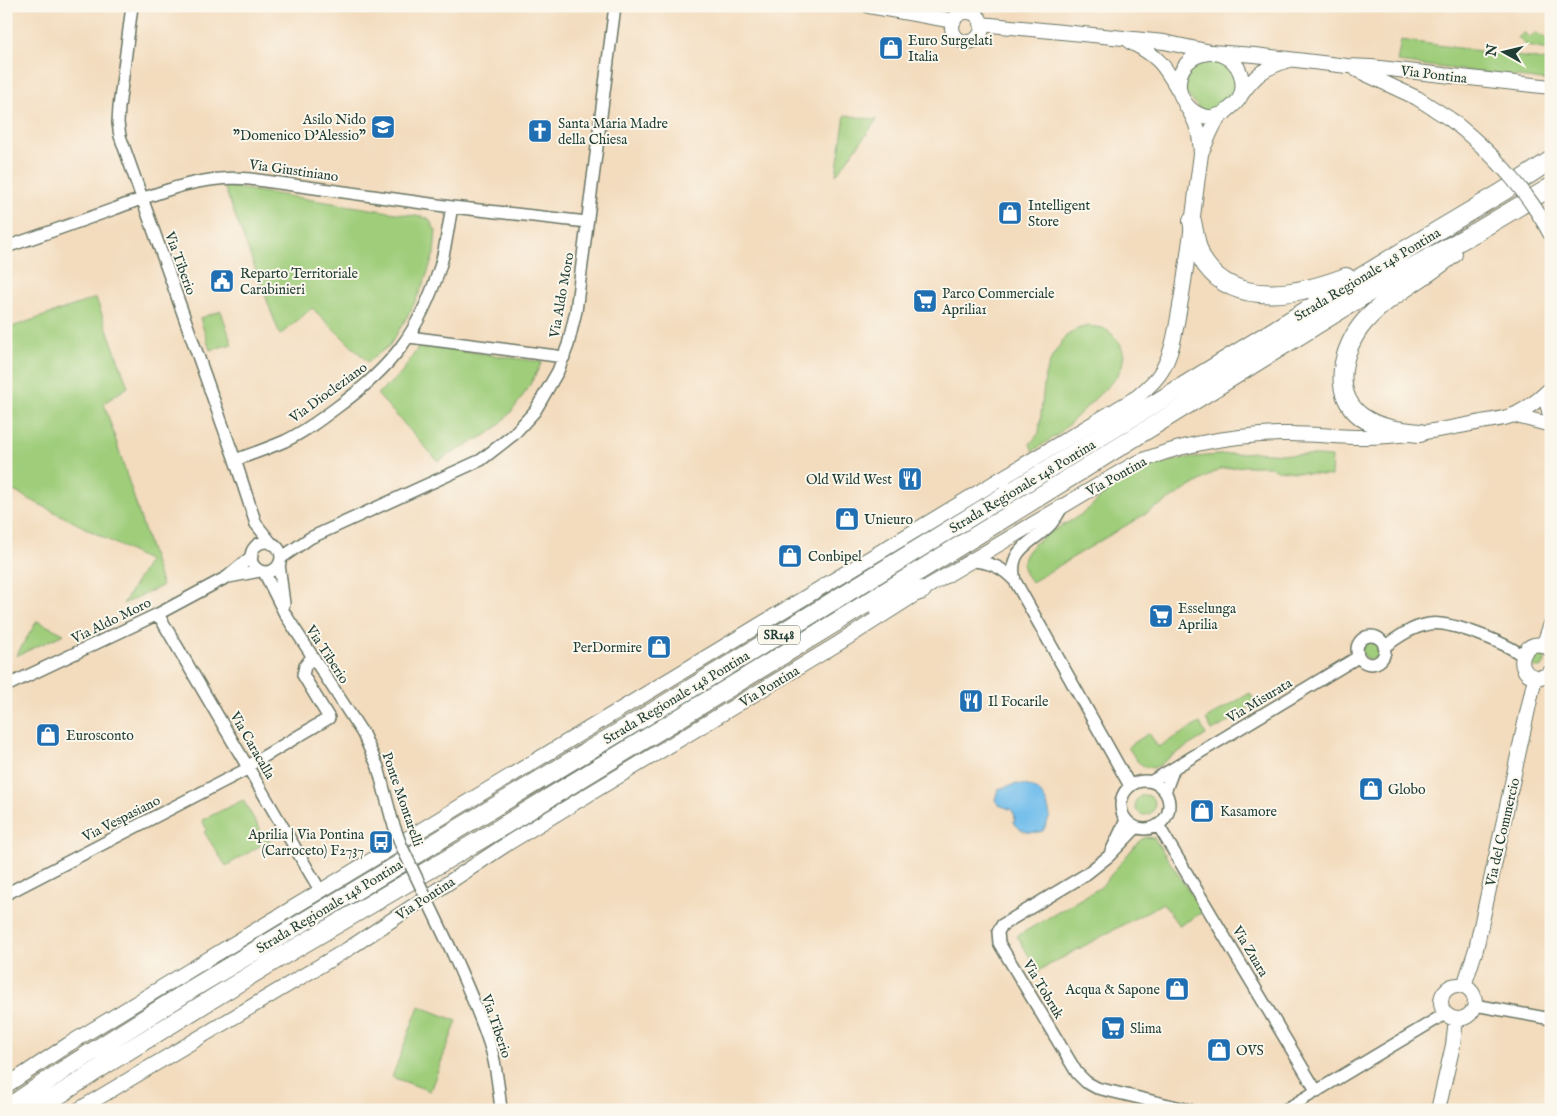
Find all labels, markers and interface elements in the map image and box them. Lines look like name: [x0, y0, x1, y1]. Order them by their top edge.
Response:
north arrow: [1480, 28, 1530, 78]
place label: Euro Surgelati Italia: [908, 32, 993, 66]
shop icon: Euro Surgelati Italia: [878, 35, 904, 61]
text: N: [1482, 43, 1502, 59]
street label: Via Pontina: [1399, 62, 1469, 88]
place label: Asilo Nido "Domenico D'Alessio": [233, 111, 366, 145]
school or university icon: Asilo Nido "Domenico D'Alessio": [370, 114, 396, 140]
place label: Santa Maria Madre della Chiesa: [558, 115, 669, 149]
church icon: Santa Maria Madre della Chiesa: [527, 118, 553, 144]
street label: Via Giustiniano: [247, 156, 340, 186]
place label: Intelligent Store: [1028, 197, 1091, 231]
shop icon: Intelligent Store: [997, 200, 1023, 226]
street label: Strada Regionale 148 Pontina: [1291, 223, 1445, 326]
street label: Via Tiberio: [160, 228, 200, 298]
street label: Via Aldo Moro: [545, 251, 578, 340]
place label: Reparto Territoriale Carabinieri: [240, 265, 359, 299]
public building icon: Reparto Territoriale Carabinieri: [209, 268, 235, 294]
place label: Parco Commerciale Aprilia1: [941, 285, 1055, 319]
supermarket icon: Parco Commerciale Aprilia1: [912, 288, 938, 314]
street label: Via Diocleziano: [285, 358, 371, 428]
street label: Strada Regionale 148 Pontina: [946, 435, 1100, 538]
street label: Via Pontina: [1082, 452, 1151, 501]
restaurant icon: Old Wild West: [897, 466, 923, 492]
place label: Old Wild West: [806, 471, 892, 489]
shop icon: Unieuro: [834, 506, 860, 532]
place label: Unieuro: [864, 511, 913, 529]
shop icon: Conbipel: [777, 543, 803, 569]
place label: Conbipel: [808, 548, 862, 566]
street label: Via Aldo Moro: [68, 594, 155, 648]
place label: Esselunga Aprilia: [1177, 600, 1237, 634]
supermarket icon: Esselunga Aprilia: [1148, 603, 1174, 629]
street label: Via Tiberio: [301, 621, 353, 688]
road number: SR148: [758, 626, 800, 644]
shop icon: PerDormire: [646, 634, 672, 660]
place label: PerDormire: [573, 639, 643, 657]
street label: Strada Regionale 148 Pontina: [600, 646, 754, 749]
street label: Via Pontina: [735, 661, 804, 712]
street label: Via Misurata: [1223, 674, 1296, 728]
restaurant icon: Il Focarile: [958, 688, 984, 714]
place label: Il Focarile: [988, 693, 1049, 711]
street label: Via Caracalla: [225, 708, 279, 783]
shop icon: Eurosconto: [35, 722, 61, 748]
place label: Eurosconto: [66, 727, 134, 745]
street label: Ponte Montarelli: [377, 750, 427, 849]
shop icon: Globo: [1358, 776, 1384, 802]
street label: Via del Commercio: [1482, 776, 1524, 889]
place label: Globo: [1388, 781, 1426, 799]
street label: Via Vespasiano: [79, 791, 164, 847]
shop icon: Kasamore: [1189, 798, 1215, 824]
place label: Kasamore: [1220, 803, 1278, 821]
place label: Aprilia | Via Pontina (Carroceto) F2737: [247, 826, 365, 860]
bus stop icon: Aprilia | Via Pontina (Carroceto) F2737: [368, 829, 394, 855]
street label: Strada Regionale 148 Pontina: [253, 855, 407, 958]
street label: Via Pontina: [392, 873, 459, 925]
street label: Via Zuara: [1227, 922, 1273, 981]
street label: Via Tobruk: [1018, 956, 1068, 1023]
shop icon: Acqua & Sapone: [1164, 976, 1190, 1002]
place label: Acqua & Sapone: [1064, 981, 1161, 999]
street label: Via Tiberio: [476, 991, 515, 1061]
supermarket icon: Slima: [1100, 1015, 1126, 1041]
place label: Slima: [1130, 1020, 1163, 1038]
shop icon: OVS: [1206, 1037, 1232, 1063]
place label: OVS: [1236, 1042, 1264, 1060]

